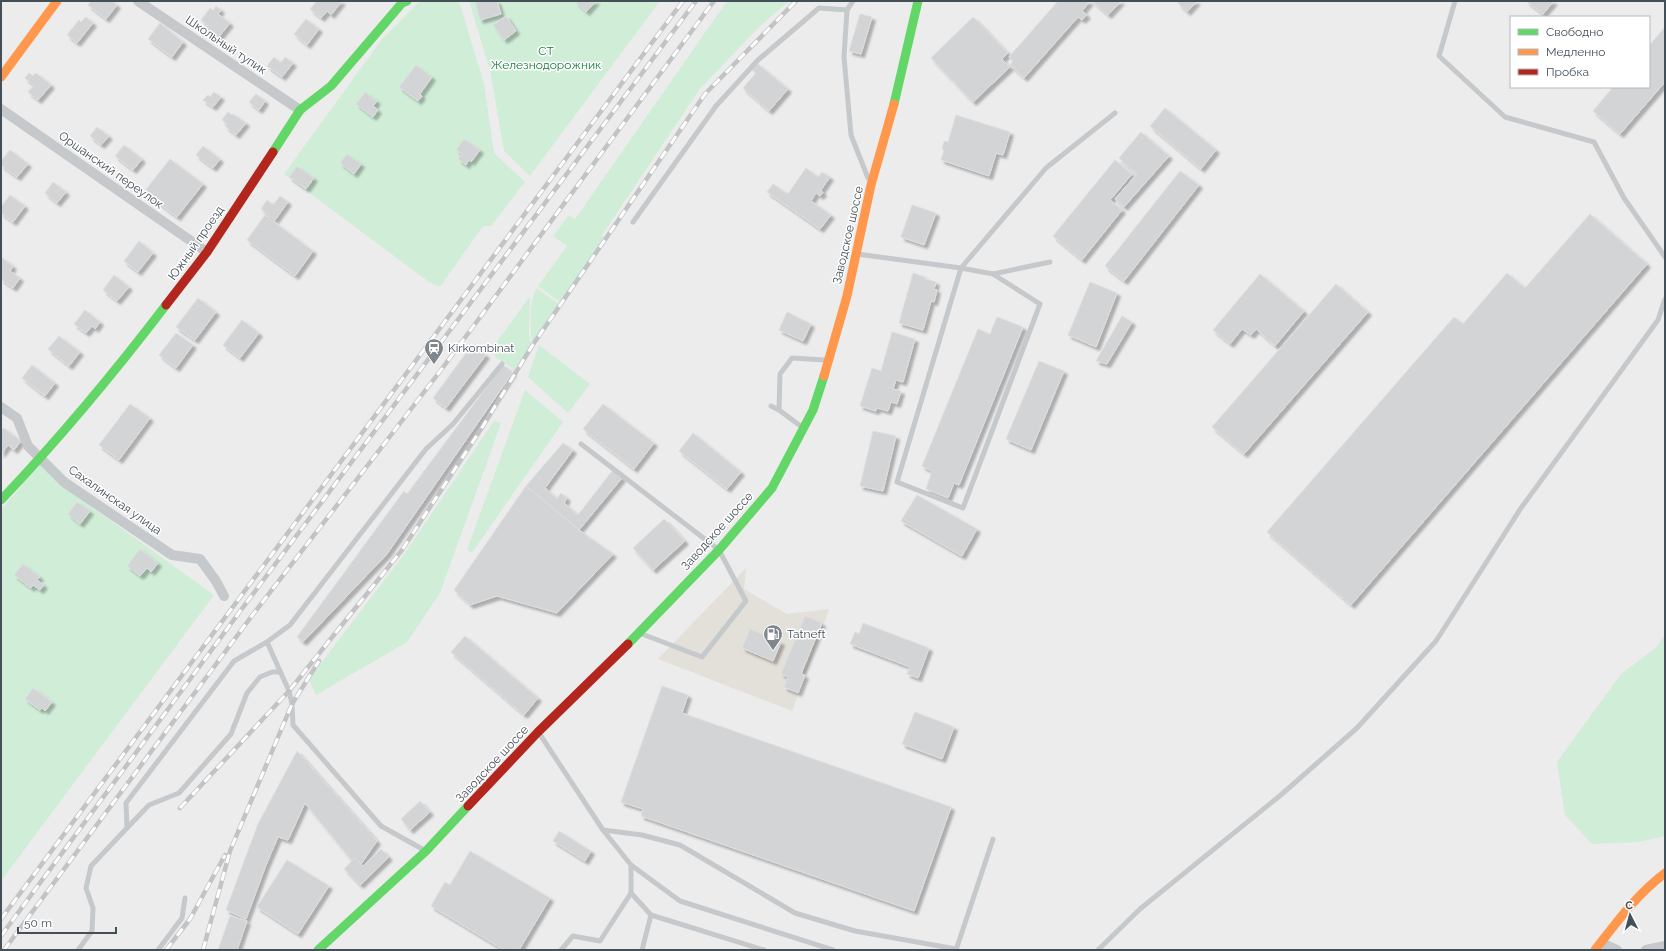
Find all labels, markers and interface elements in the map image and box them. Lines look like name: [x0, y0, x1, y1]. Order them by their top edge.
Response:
street label: Школьный тупик: [183, 13, 269, 77]
legend: [1510, 16, 1650, 88]
text: Свободно: [1546, 25, 1603, 39]
park label: СТ Железнодорожник: [491, 44, 601, 72]
text: Медленно: [1546, 45, 1605, 59]
text: Пробка: [1546, 65, 1589, 79]
street label: Оршанский переулок: [56, 129, 166, 211]
street label: Заводское шоссе: [830, 185, 866, 285]
street label: Южный проезд: [165, 203, 227, 283]
station icon: Kirkombinat: [423, 337, 445, 365]
place label: Kirkombinat: [448, 341, 514, 355]
street label: Сахалинская улица: [66, 463, 164, 537]
street label: Заводское шоссе: [678, 489, 756, 573]
fuel station icon: Tatneft: [762, 623, 784, 651]
place label: Tatneft: [787, 627, 826, 641]
street label: Заводское шоссе: [453, 723, 531, 805]
north arrow: [1610, 895, 1650, 935]
text: С: [1625, 899, 1634, 912]
scale bar: [18, 909, 116, 935]
text: 50 m: [24, 916, 52, 930]

